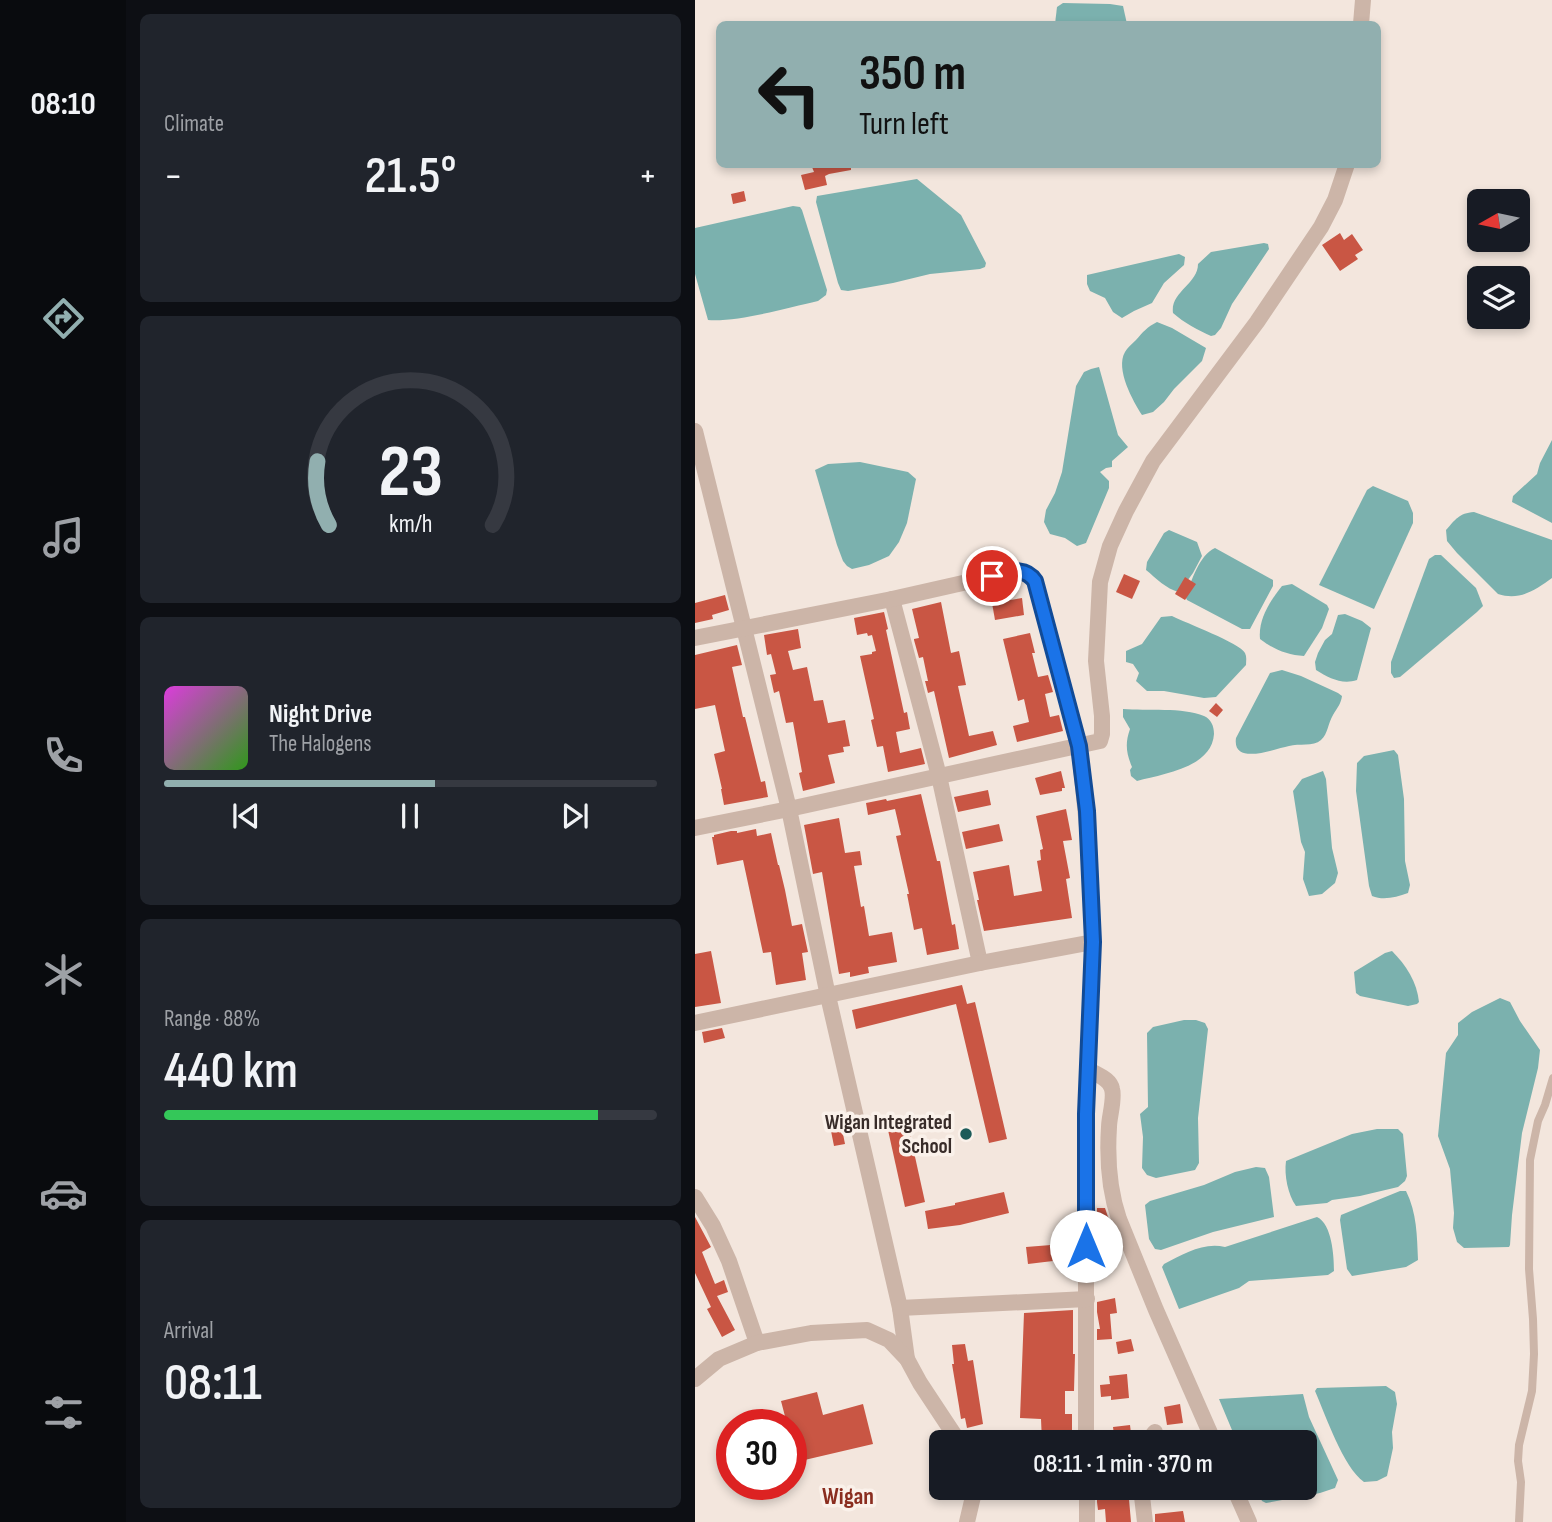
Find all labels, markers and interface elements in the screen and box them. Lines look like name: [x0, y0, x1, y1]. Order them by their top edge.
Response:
text: 350 m: [859, 45, 966, 104]
icon: left: [744, 49, 835, 140]
text: 08:10: [30, 85, 96, 124]
text: Turn left: [859, 105, 949, 144]
text: Climate: [164, 110, 224, 138]
text: 21.5°: [365, 145, 456, 208]
text: −: [164, 154, 183, 199]
text: +: [638, 154, 657, 199]
north arrow: [1467, 189, 1530, 252]
map controls: [1467, 189, 1530, 329]
button: layers: [1467, 266, 1530, 329]
icon: directions: [39, 294, 88, 343]
text: 23: [378, 430, 443, 518]
text: km/h: [389, 509, 432, 540]
icon: music: [39, 513, 88, 562]
pin: [962, 546, 1022, 606]
icon: arrive: [973, 557, 1011, 595]
text: Night Drive: [269, 699, 372, 730]
text: The Halogens: [269, 730, 372, 758]
icon: phone: [39, 731, 88, 780]
icon: previous: [227, 797, 265, 835]
icon: pause: [391, 797, 429, 835]
icon: next: [556, 797, 594, 835]
icon: climate: [39, 950, 88, 999]
text: Range · 88%: [164, 1005, 260, 1033]
text: 440 km: [164, 1040, 298, 1103]
place label: Wigan Integrated School: [825, 1110, 952, 1159]
marker: Wigan Integrated School: [958, 1126, 974, 1142]
icon: car: [39, 1169, 88, 1218]
position arrow: [1049, 1209, 1123, 1283]
text: Arrival: [164, 1317, 213, 1345]
text: 08:11: [164, 1352, 262, 1415]
icon: filters: [39, 1388, 88, 1437]
speed limit sign: 30: [716, 1409, 807, 1500]
text: 08:11 · 1 min · 370 m: [1033, 1449, 1213, 1480]
district label: Wigan: [822, 1482, 874, 1511]

